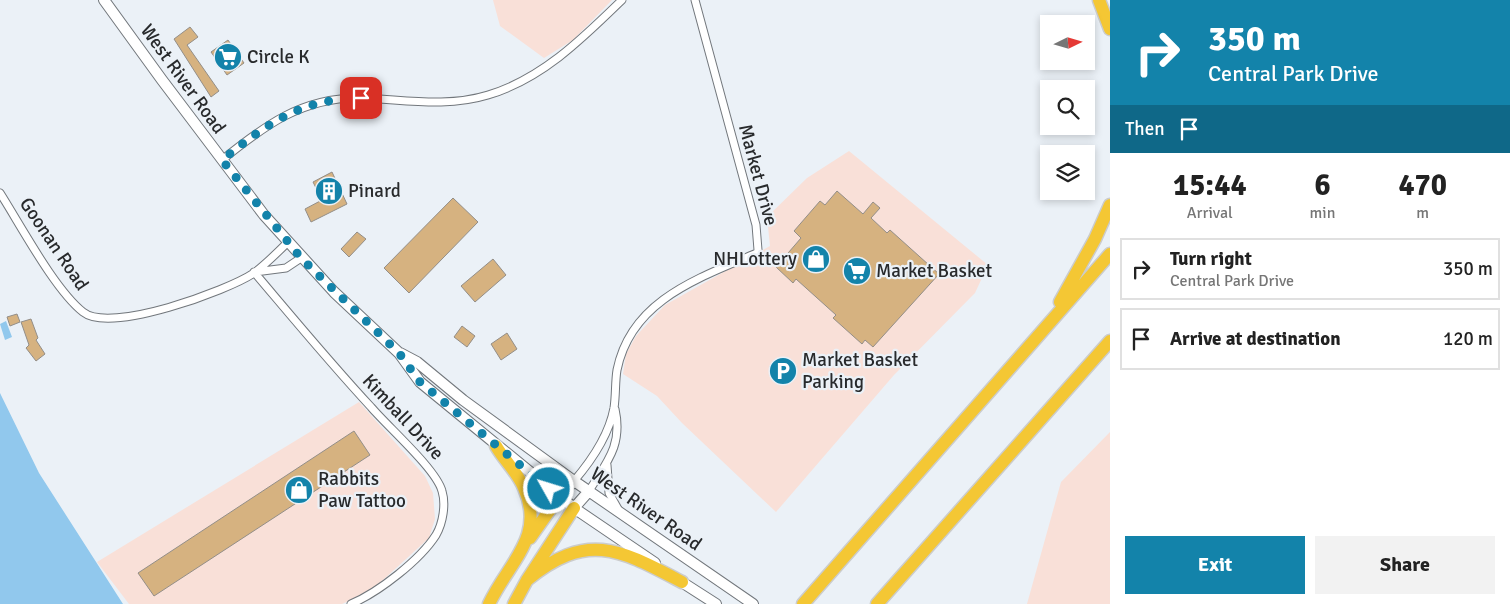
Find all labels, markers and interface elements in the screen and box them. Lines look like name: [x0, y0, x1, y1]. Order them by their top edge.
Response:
north arrow: [1040, 15, 1095, 70]
map controls: [1040, 15, 1095, 200]
text: 350 m: [1208, 17, 1301, 60]
street label: West River Road: [135, 19, 231, 139]
icon: right: [1125, 20, 1190, 85]
supermarket icon: Circle K: [213, 42, 243, 72]
place label: Circle K: [247, 45, 310, 69]
text: Central Park Drive: [1208, 60, 1379, 87]
pin: [340, 77, 382, 119]
button: search: [1040, 80, 1095, 135]
icon: arrive: [347, 84, 375, 112]
icon: arrive: [1175, 115, 1203, 143]
text: Then: [1125, 117, 1165, 141]
street label: Market Drive: [733, 122, 783, 228]
button: layers: [1040, 145, 1095, 200]
text: 15:44: [1173, 167, 1247, 204]
text: 6: [1314, 167, 1331, 204]
text: 470: [1398, 167, 1447, 204]
building icon: Pinard: [314, 176, 344, 206]
place label: Pinard: [348, 179, 401, 203]
street label: Goonan Road: [14, 193, 94, 295]
text: Arrival: [1187, 203, 1233, 223]
text: min: [1310, 203, 1335, 223]
text: m: [1416, 203, 1429, 223]
shop icon: NHLottery: [801, 244, 831, 274]
place label: NHLottery: [713, 247, 797, 271]
text: Turn right: [1170, 247, 1252, 271]
icon: right: [1127, 255, 1155, 283]
supermarket icon: Market Basket: [842, 256, 872, 286]
text: 350 m: [1443, 257, 1493, 281]
place label: Market Basket: [876, 259, 993, 283]
text: Central Park Drive: [1170, 271, 1294, 291]
icon: arrive: [1127, 325, 1155, 353]
text: Arrive at destination: [1170, 327, 1341, 351]
text: 120 m: [1443, 327, 1493, 351]
place label: Market Basket Parking: [802, 348, 919, 394]
parking icon: Market Basket Parking: [768, 356, 798, 386]
street label: Kimball Drive: [357, 369, 449, 465]
position arrow: [522, 462, 574, 514]
street label: West River Road: [586, 462, 706, 556]
place label: Rabbits Paw Tattoo: [318, 467, 406, 513]
shop icon: Rabbits Paw Tattoo: [284, 475, 314, 505]
button: Exit: [1125, 536, 1305, 594]
button: Share: [1315, 536, 1495, 594]

